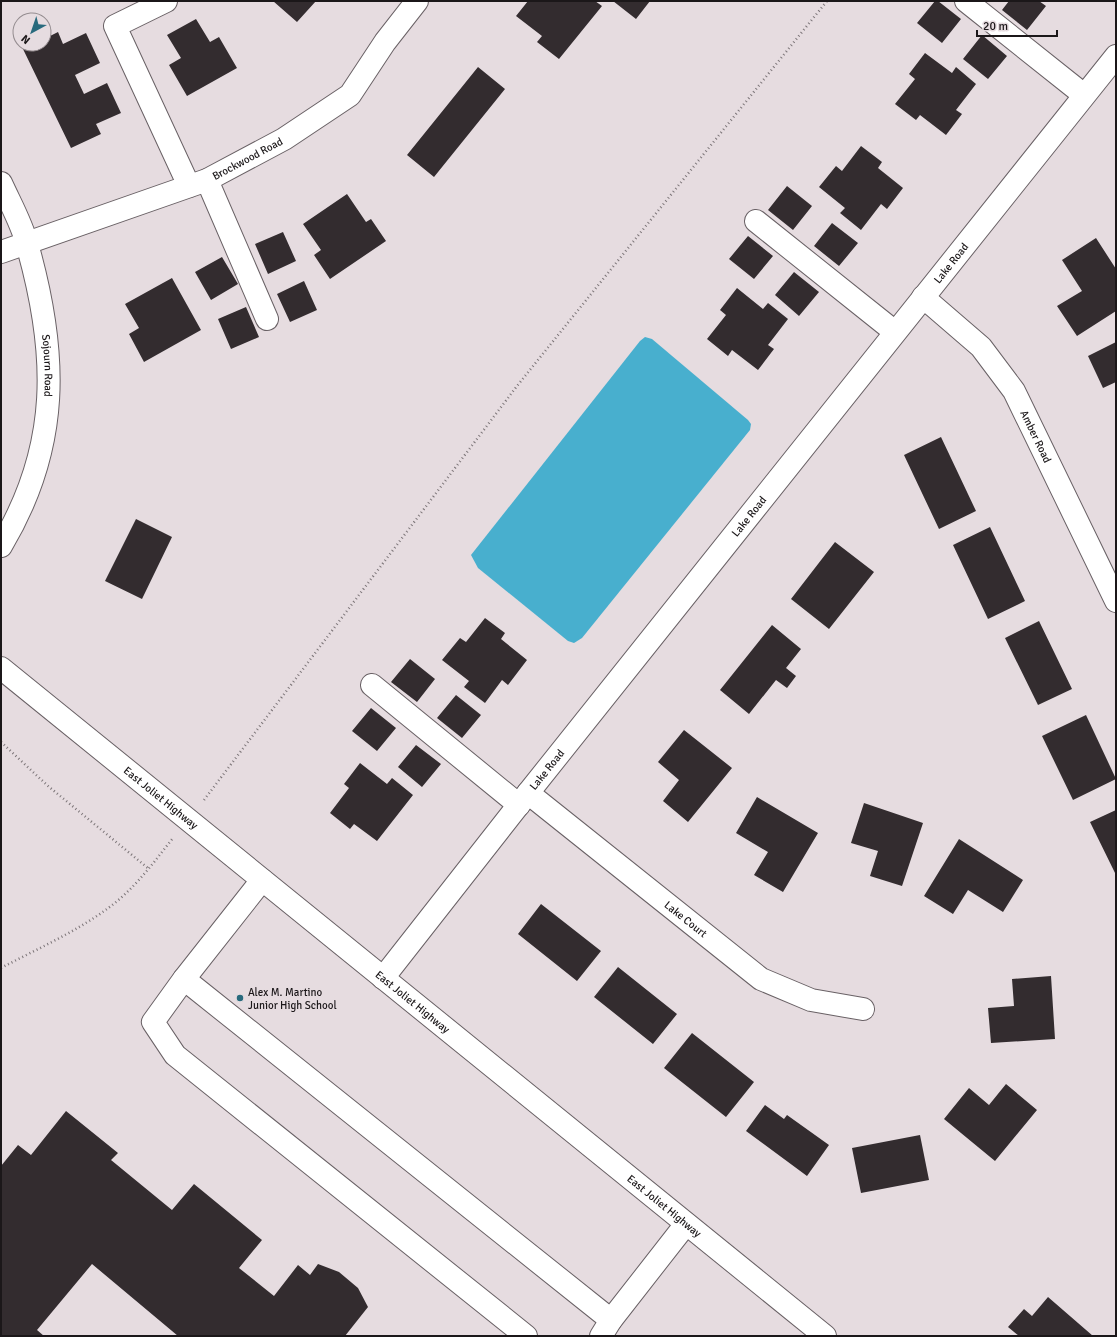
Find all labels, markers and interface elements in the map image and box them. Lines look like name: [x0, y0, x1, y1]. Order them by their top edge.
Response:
north arrow: [12, 12, 52, 52]
scale bar: [977, 12, 1057, 38]
text: 20 m: [983, 19, 1008, 34]
text: N: [19, 32, 33, 47]
street label: Brockwood Road: [210, 134, 285, 183]
street label: Lake Road: [931, 240, 971, 286]
street label: Sojourn Road: [39, 333, 55, 397]
street label: Amber Road: [1018, 408, 1054, 465]
street label: Lake Road: [729, 493, 769, 539]
street label: Lake Road: [527, 747, 567, 792]
street label: East Joliet Highway: [121, 764, 201, 832]
street label: Lake Court: [662, 898, 710, 940]
street label: East Joliet Highway: [373, 968, 453, 1036]
place label: Alex M. Martino Junior High School: [248, 986, 337, 1012]
marker: Alex M. Martino Junior High School: [235, 993, 245, 1003]
street label: East Joliet Highway: [625, 1172, 705, 1240]

